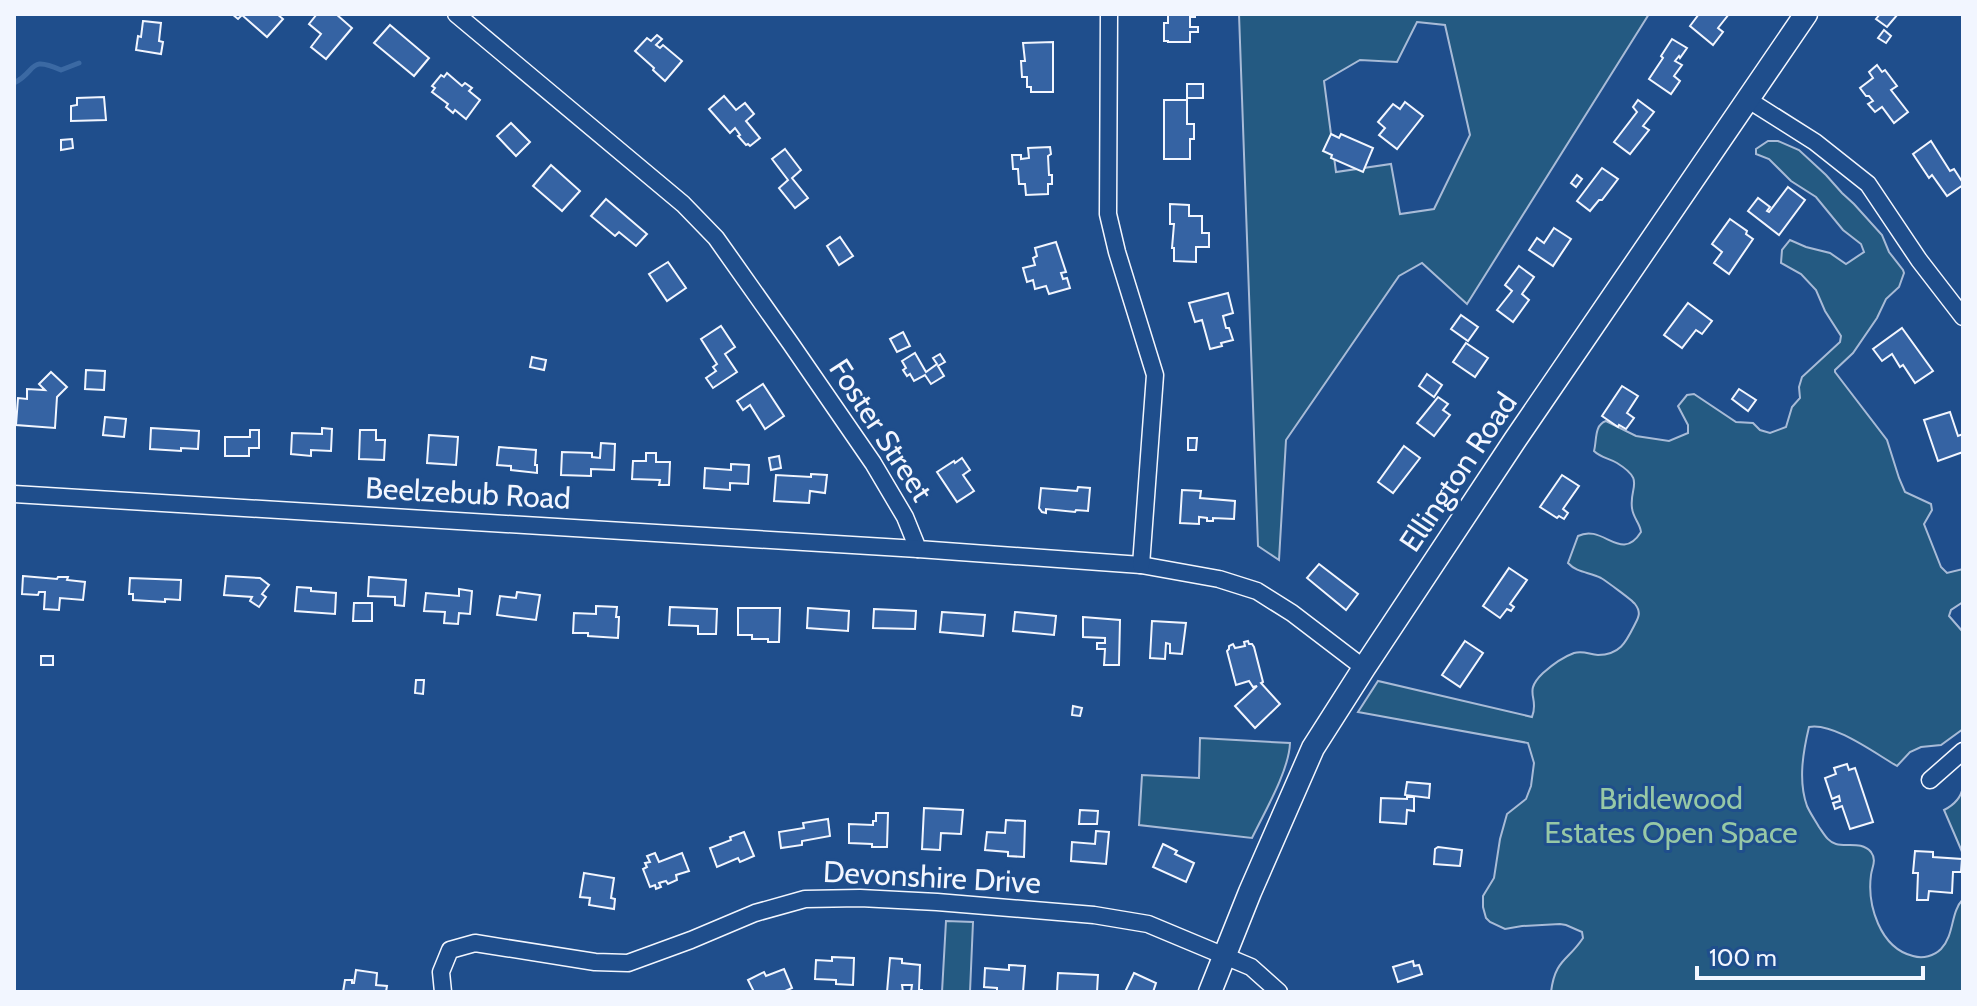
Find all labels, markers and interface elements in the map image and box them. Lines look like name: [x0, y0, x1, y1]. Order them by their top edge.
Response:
street label: Foster Street: [821, 352, 941, 508]
street label: Ellington Road: [1391, 385, 1525, 559]
street label: Beelzebub Road: [364, 469, 572, 517]
park label: Bridlewood Estates Open Space: [1544, 780, 1798, 851]
street label: Devonshire Drive: [822, 853, 1042, 901]
scale bar: [1697, 930, 1923, 980]
text: 100 m: [1709, 943, 1777, 972]

